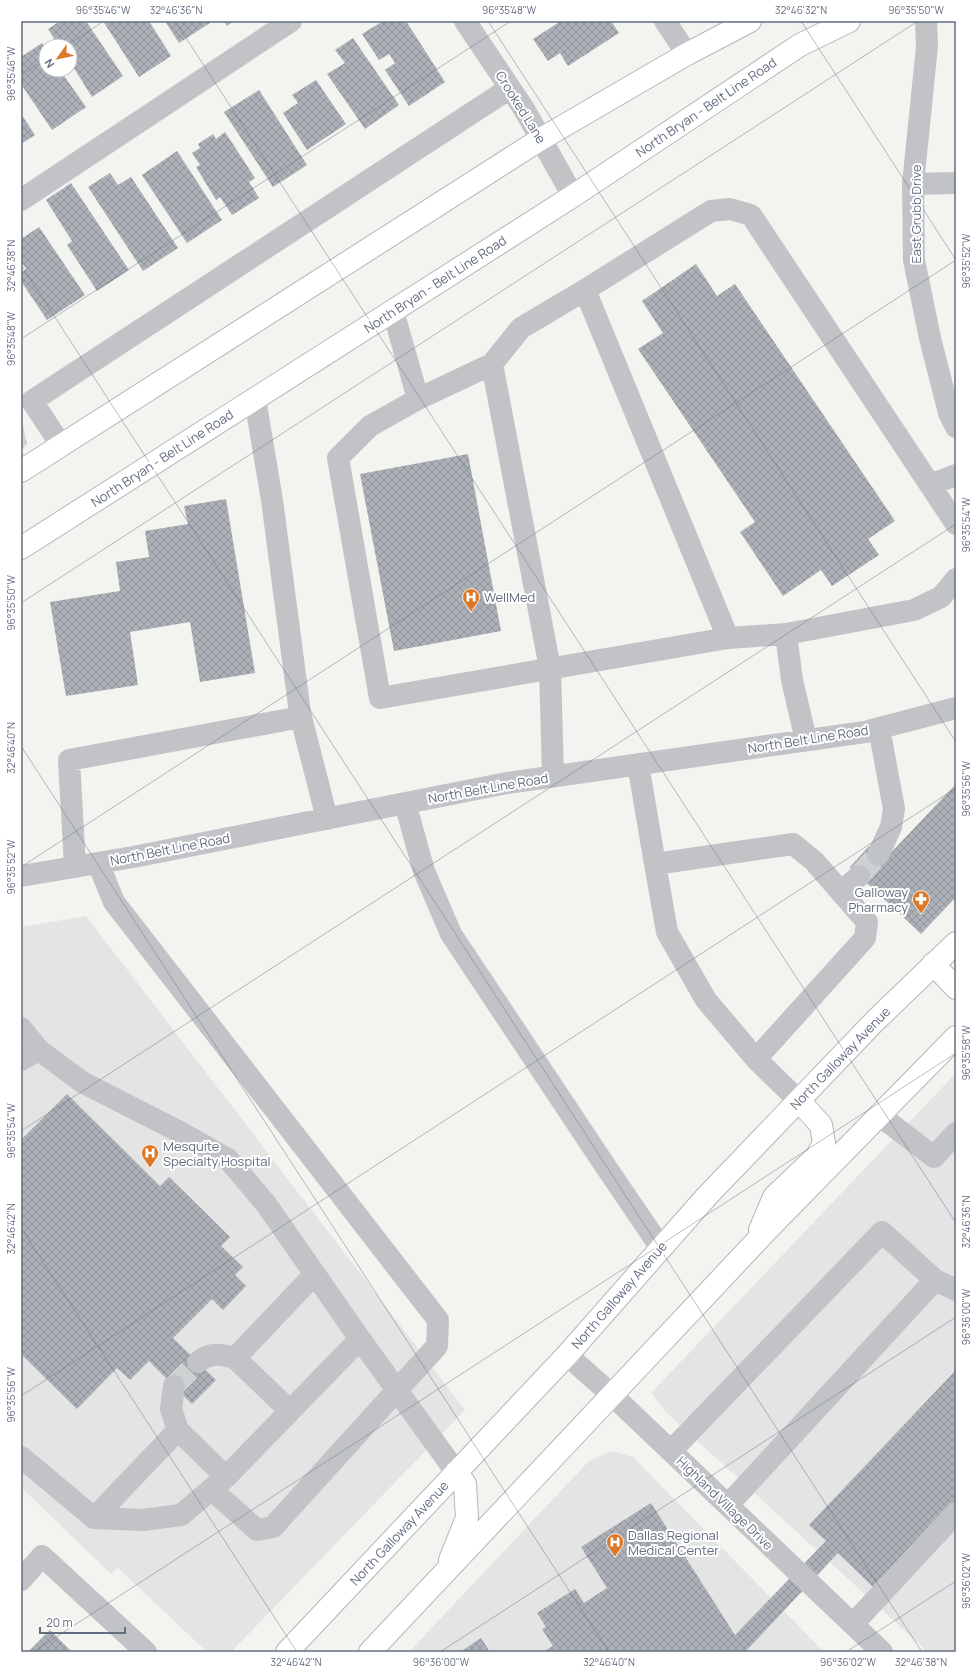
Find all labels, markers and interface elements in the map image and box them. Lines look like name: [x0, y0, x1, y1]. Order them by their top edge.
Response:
text: 96°35'46"W: [76, 3, 131, 17]
text: 32°46'36"N: [150, 3, 202, 17]
text: 96°35'48"W: [482, 3, 537, 17]
text: 32°46'32"N: [775, 3, 827, 17]
text: 96°35'50"W: [888, 3, 944, 17]
north arrow: [38, 38, 78, 78]
text: 96°35'46"W: [4, 46, 18, 101]
street label: North Bryan - Belt Line Road: [632, 53, 780, 161]
text: N: [41, 56, 58, 71]
street label: Crooked Lane: [491, 67, 551, 147]
street label: East Grubb Drive: [907, 164, 925, 264]
street label: North Bryan - Belt Line Road: [360, 231, 510, 337]
text: 96°35'52"W: [959, 233, 973, 288]
text: 32°46'38"N: [4, 240, 18, 292]
text: 96°35'48"W: [4, 311, 18, 366]
street label: North Bryan - Belt Line Road: [87, 405, 237, 511]
text: 96°35'54"W: [959, 497, 973, 553]
text: 96°35'50"W: [4, 575, 18, 631]
hospital icon: WellMed: [461, 587, 481, 612]
place label: WellMed: [484, 588, 535, 606]
street label: North Belt Line Road: [747, 721, 869, 757]
text: 32°46'40"N: [4, 722, 18, 774]
text: 96°35'56"W: [959, 761, 973, 817]
street label: North Belt Line Road: [427, 769, 549, 807]
street label: North Belt Line Road: [109, 829, 231, 869]
text: 96°35'52"W: [4, 839, 18, 894]
place label: Galloway Pharmacy: [848, 883, 908, 916]
pharmacy icon: Galloway Pharmacy: [911, 889, 931, 914]
street label: North Galloway Avenue: [786, 1002, 894, 1114]
text: 96°35'58"W: [959, 1025, 973, 1081]
text: 96°35'54"W: [4, 1103, 18, 1159]
place label: Mesquite Specialty Hospital: [163, 1137, 271, 1170]
hospital icon: Mesquite Specialty Hospital: [140, 1143, 160, 1168]
text: 32°46'36"N: [959, 1196, 973, 1248]
text: 32°46'42"N: [4, 1203, 18, 1255]
street label: North Galloway Avenue: [567, 1237, 671, 1353]
text: 96°36'00"W: [959, 1288, 973, 1345]
text: 96°35'56"W: [4, 1367, 18, 1423]
street label: Highland Village Drive: [673, 1452, 778, 1554]
street label: North Galloway Avenue: [346, 1476, 453, 1589]
place label: Dallas Regional Medical Center: [628, 1526, 719, 1559]
hospital icon: Dallas Regional Medical Center: [605, 1532, 625, 1557]
text: 96°36'02"W: [959, 1552, 973, 1609]
scale bar: [40, 1609, 125, 1635]
text: 20 m: [46, 1614, 73, 1631]
text: 32°46'42"N: [270, 1655, 322, 1669]
text: 96°36'00"W: [413, 1655, 470, 1669]
text: 32°46'40"N: [583, 1655, 635, 1669]
text: 96°36'02"W: [820, 1655, 877, 1669]
text: 32°46'38"N: [895, 1655, 947, 1669]

